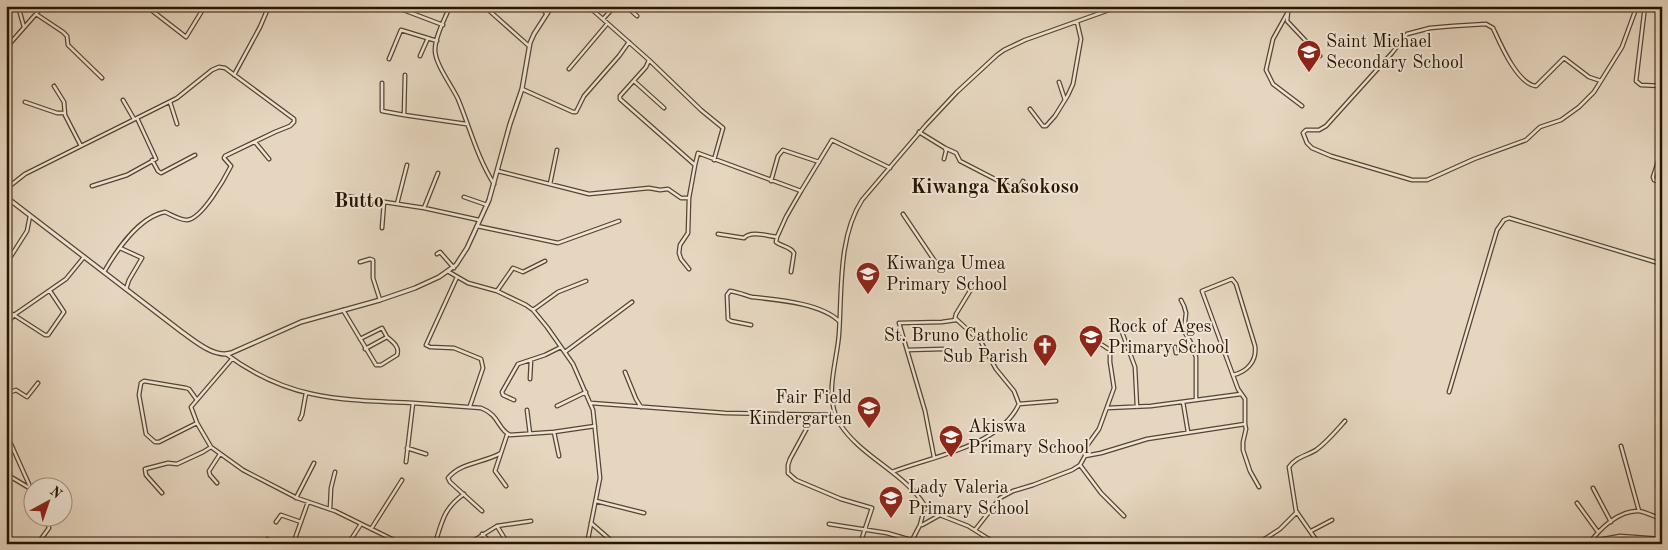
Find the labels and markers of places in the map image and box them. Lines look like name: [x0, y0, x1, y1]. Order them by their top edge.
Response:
place label: Saint Michael Secondary School: [1326, 33, 1464, 72]
school or university icon: Saint Michael Secondary School: [1296, 39, 1322, 73]
place label: Kiwanga Umea Primary School: [886, 255, 1007, 294]
school or university icon: Kiwanga Umea Primary School: [855, 261, 881, 295]
place label: Rock of Ages Primary School: [1108, 318, 1229, 357]
school or university icon: Rock of Ages Primary School: [1078, 324, 1104, 358]
place label: St. Bruno Catholic Sub Parish: [884, 327, 1028, 366]
church icon: St. Bruno Catholic Sub Parish: [1032, 333, 1058, 367]
place label: Fair Field Kindergarten: [748, 389, 852, 428]
school or university icon: Fair Field Kindergarten: [856, 395, 882, 429]
place label: Akiswa Primary School: [968, 418, 1089, 457]
school or university icon: Akiswa Primary School: [938, 424, 964, 458]
place label: Lady Valeria Primary School: [908, 479, 1029, 518]
school or university icon: Lady Valeria Primary School: [878, 485, 904, 519]

